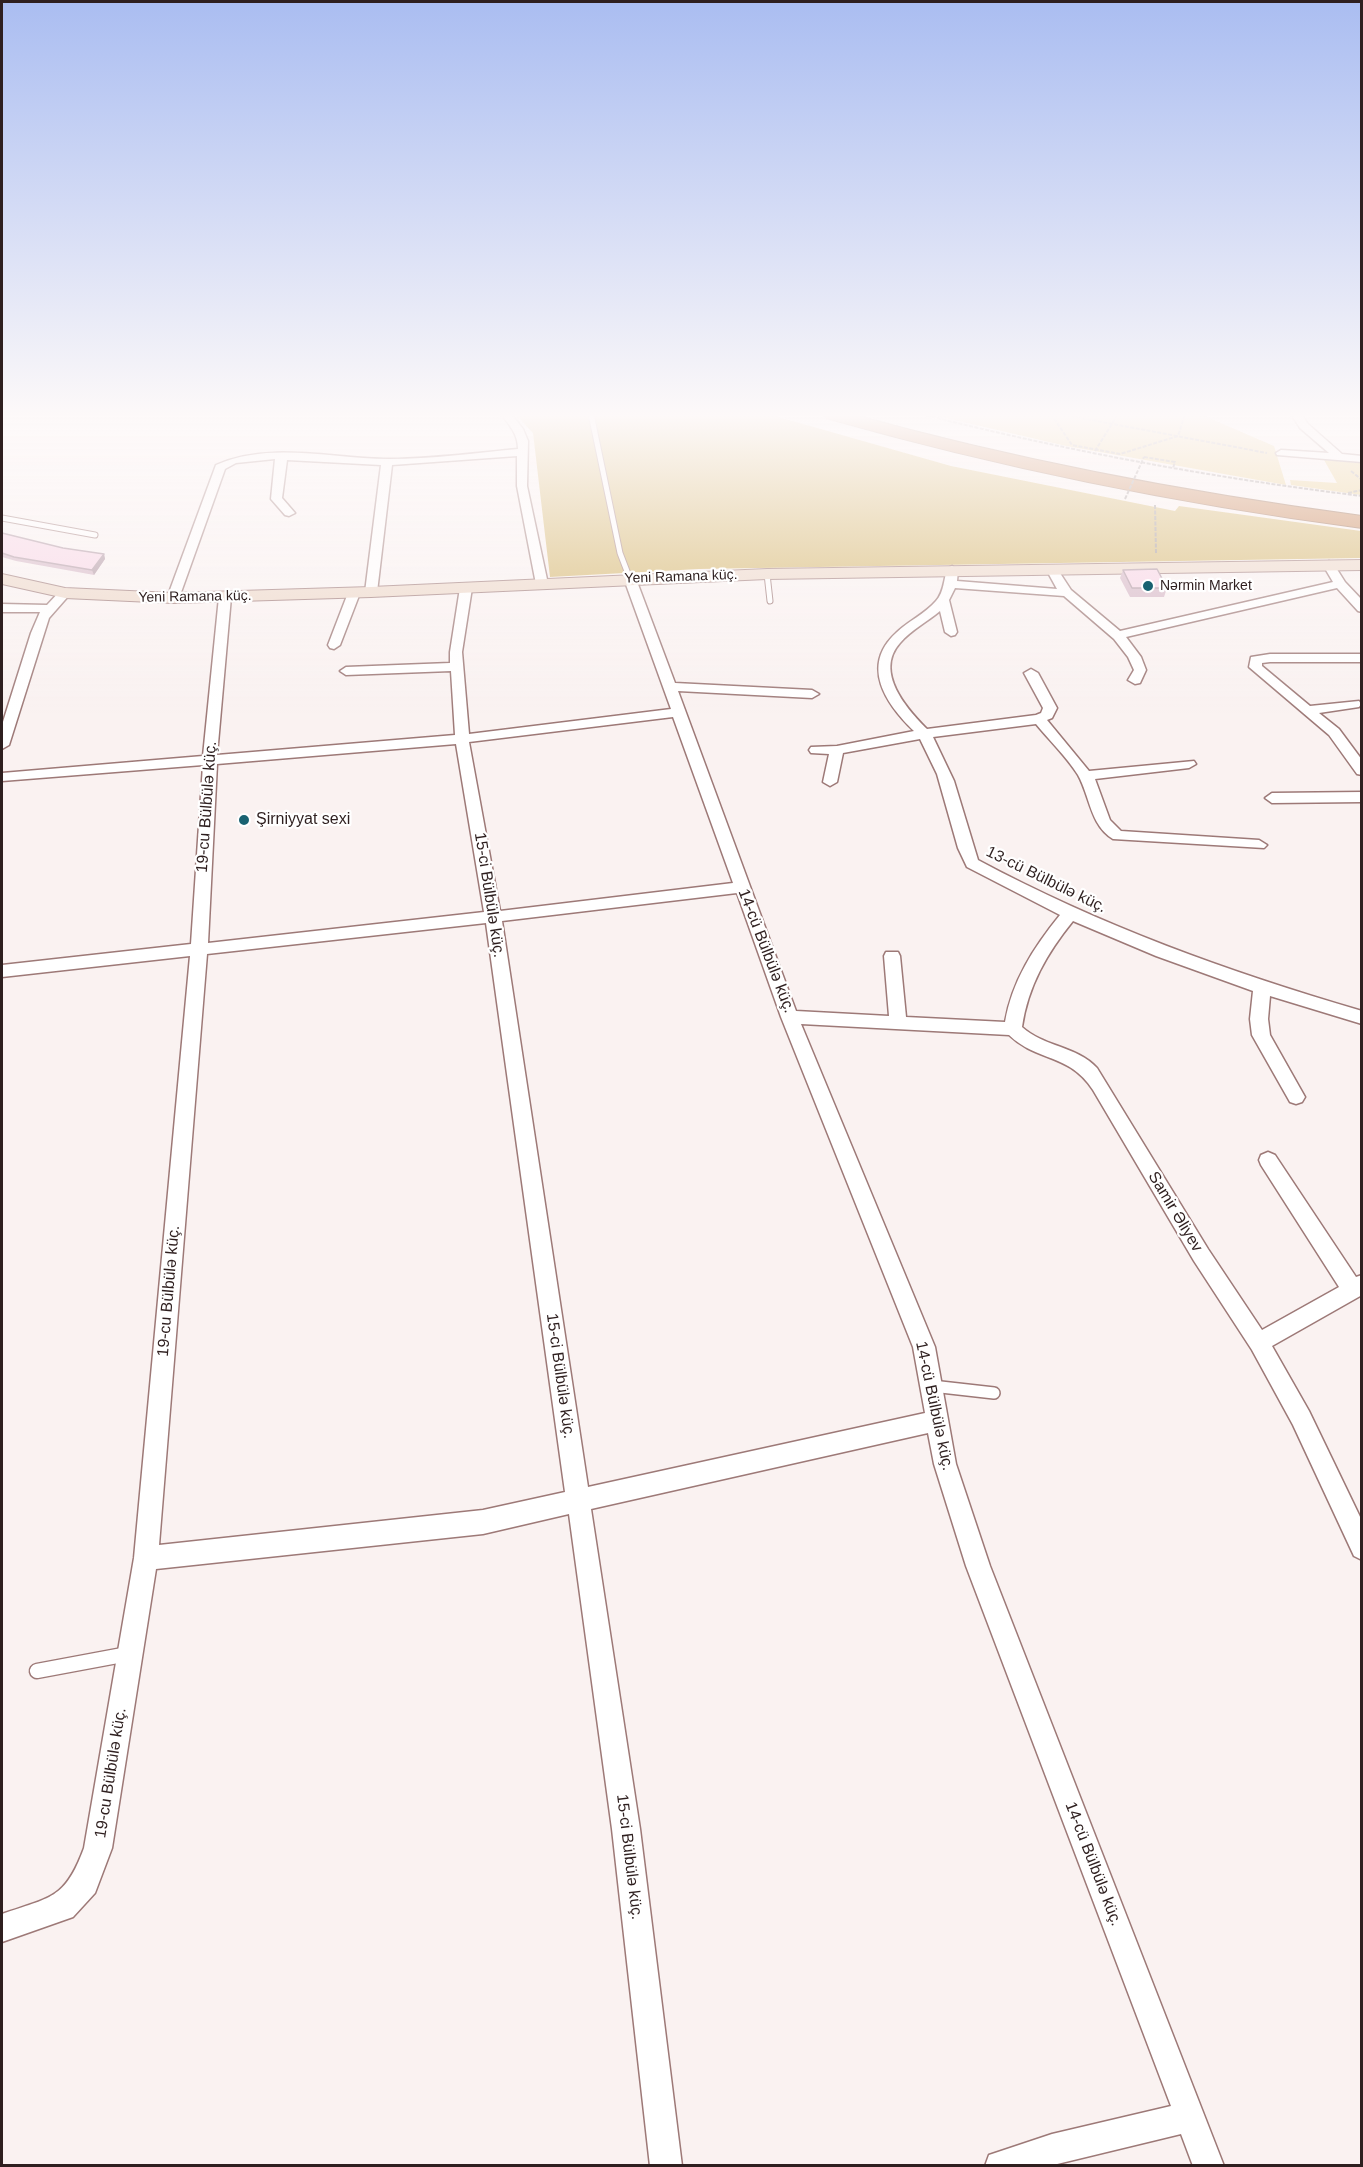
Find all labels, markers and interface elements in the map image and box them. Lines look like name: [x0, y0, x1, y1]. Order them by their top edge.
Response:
street label: Yeni Ramana küç.: [624, 567, 738, 587]
place label: Nərmin Market: [1160, 578, 1252, 594]
marker: Nərmin Market: [1141, 579, 1155, 593]
street label: Yeni Ramana küç.: [138, 588, 252, 606]
street label: 19-cu Bülbülə küç.: [193, 741, 221, 873]
place label: Şirniyyat sexi: [256, 810, 350, 830]
marker: Şirniyyat sexi: [237, 813, 251, 827]
street label: 15-ci Bülbülə küç.: [470, 831, 508, 959]
street label: 13-cü Bülbülə küç.: [983, 843, 1109, 917]
street label: 14-cü Bülbülə küç.: [733, 886, 799, 1016]
street label: Samir Əliyev: [1144, 1168, 1206, 1256]
street label: 19-cu Bülbülə küç.: [154, 1225, 184, 1357]
street label: 15-ci Bülbülə küç.: [542, 1312, 578, 1440]
street label: 14-cü Bülbülə küç.: [911, 1340, 957, 1472]
street label: 19-cu Bülbülə küç.: [91, 1706, 131, 1840]
street label: 15-ci Bülbülə küç.: [612, 1793, 646, 1921]
street label: 14-cü Bülbülə küç.: [1060, 1799, 1126, 1929]

